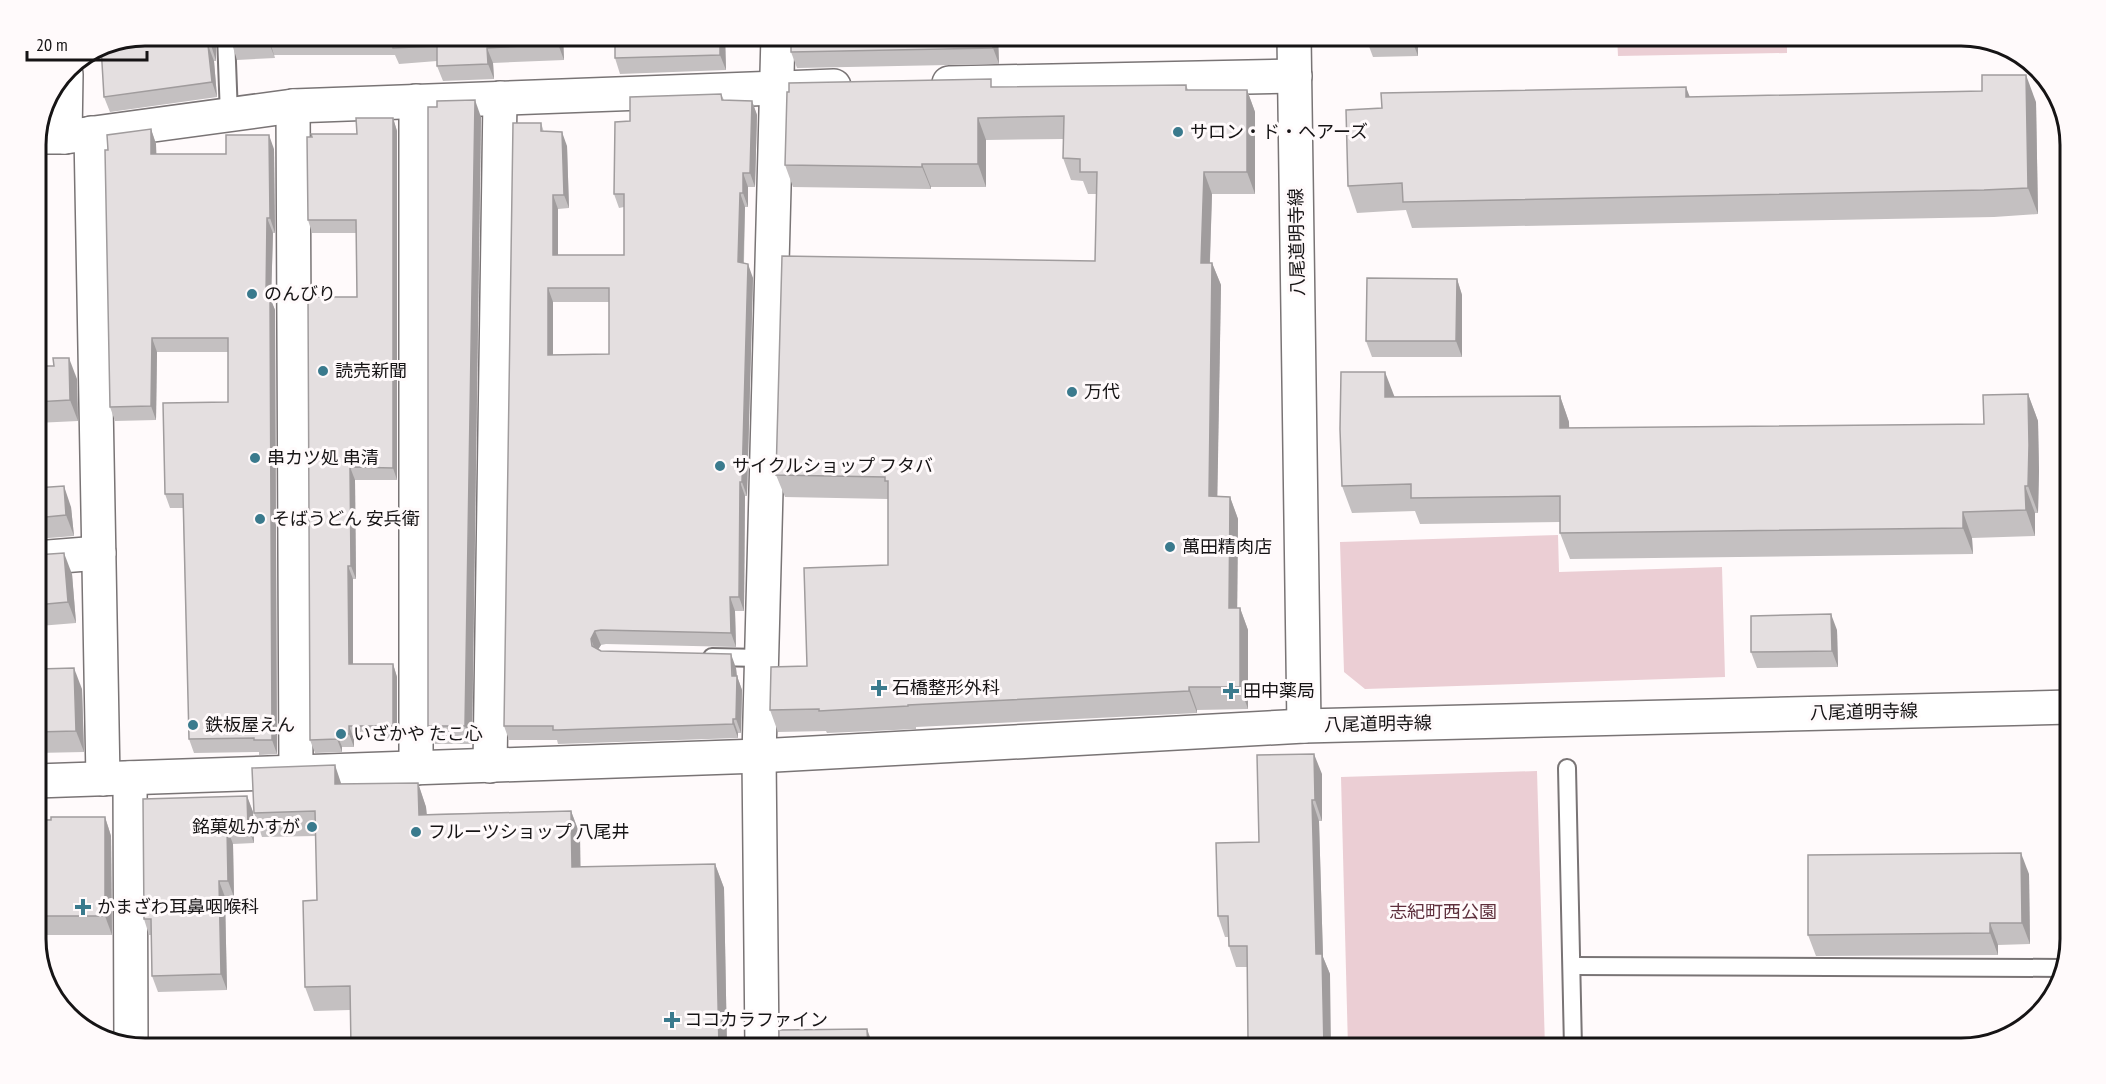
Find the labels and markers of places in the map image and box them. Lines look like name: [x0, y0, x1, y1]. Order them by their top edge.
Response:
place label: サロン・ド・ヘアーズ: [1190, 120, 1368, 143]
marker: サロン・ド・ヘアーズ: [1171, 125, 1185, 139]
place label: のんびり: [264, 282, 336, 305]
marker: のんびり: [245, 287, 259, 301]
place label: 読売新聞: [335, 359, 407, 382]
marker: 読売新聞: [316, 364, 330, 378]
place label: 万代: [1084, 380, 1120, 403]
marker: 万代: [1065, 385, 1079, 399]
place label: 串カツ処 串清: [267, 446, 379, 469]
marker: 串カツ処 串清: [248, 451, 262, 465]
place label: サイクルショップ フタバ: [732, 454, 933, 477]
marker: サイクルショップ フタバ: [713, 459, 727, 473]
place label: そばうどん 安兵衛: [272, 507, 420, 530]
marker: そばうどん 安兵衛: [253, 512, 267, 526]
place label: 萬田精肉店: [1182, 535, 1272, 558]
marker: 萬田精肉店: [1163, 540, 1177, 554]
place label: 石橋整形外科: [892, 676, 1000, 699]
marker: 石橋整形外科: [870, 679, 888, 697]
place label: 田中薬局: [1243, 679, 1315, 702]
marker: 田中薬局: [1224, 684, 1238, 698]
place label: 鉄板屋えん: [205, 713, 295, 736]
marker: 鉄板屋えん: [186, 718, 200, 732]
place label: いざかや たこ心: [353, 722, 483, 745]
marker: いざかや たこ心: [334, 727, 348, 741]
place label: 銘菓処かすが: [192, 815, 300, 838]
marker: 銘菓処かすが: [305, 820, 319, 834]
place label: フルーツショップ 八尾井: [428, 820, 629, 843]
marker: フルーツショップ 八尾井: [409, 825, 423, 839]
place label: かまざわ耳鼻咽喉科: [97, 895, 259, 918]
marker: かまざわ耳鼻咽喉科: [74, 898, 92, 916]
place label: ココカラファイン: [684, 1008, 828, 1031]
marker: ココカラファイン: [665, 1013, 679, 1027]

